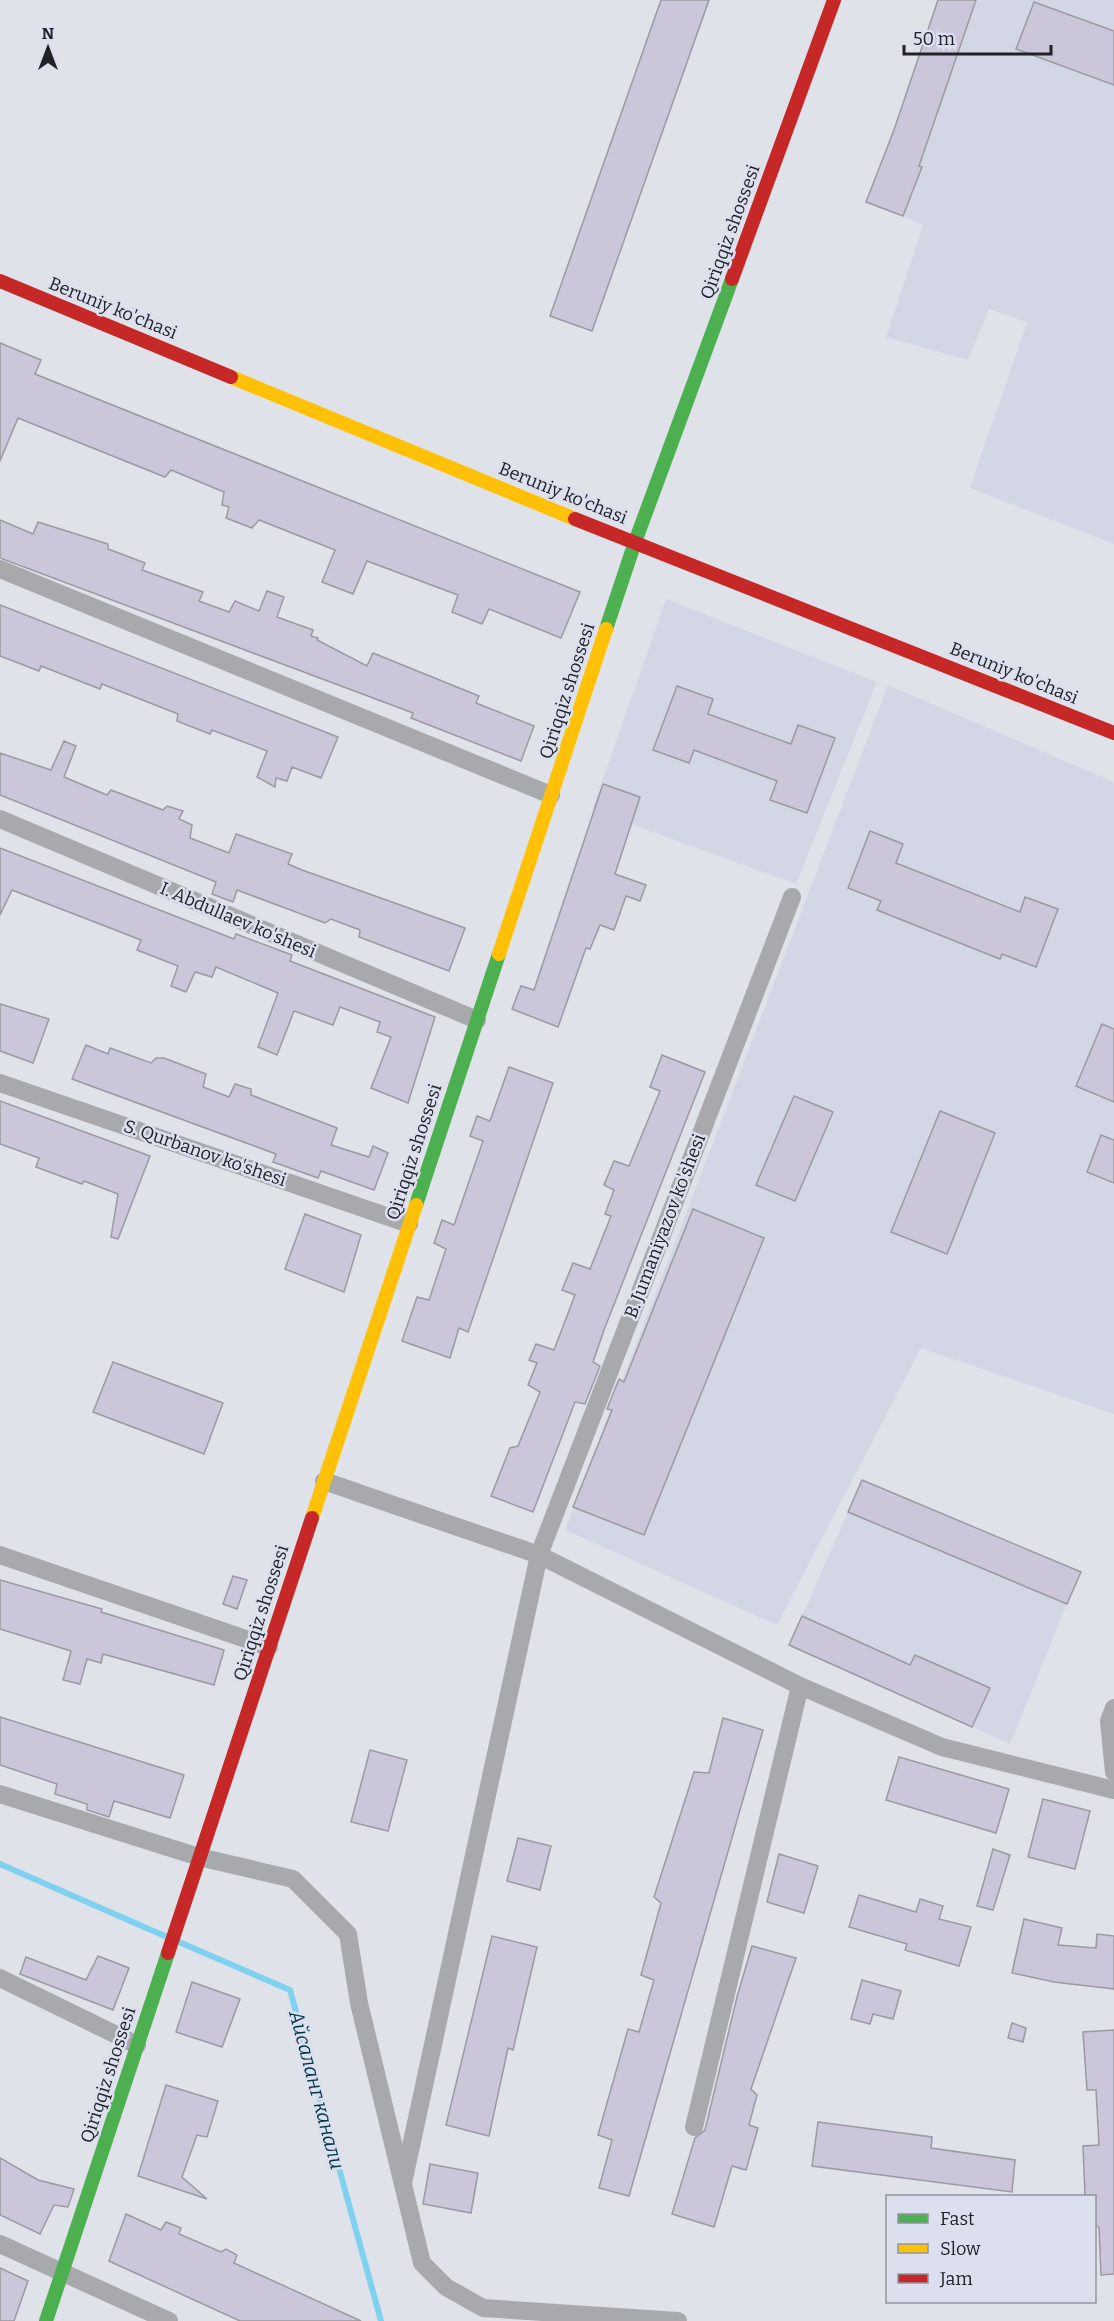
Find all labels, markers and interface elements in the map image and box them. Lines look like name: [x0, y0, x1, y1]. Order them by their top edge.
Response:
north arrow: [18, 18, 78, 78]
scale bar: [904, 18, 1051, 56]
text: N: [42, 24, 54, 43]
text: 50 m: [913, 28, 955, 50]
street label: Qiriqqiz shossesi: [695, 162, 765, 302]
street label: Beruniy ko'chasi: [46, 272, 180, 344]
street label: Beruniy ko'chasi: [496, 457, 630, 529]
street label: Qiriqqiz shossesi: [535, 620, 599, 762]
street label: Beruniy ko'chasi: [947, 637, 1081, 709]
street label: I. Abdullaev ko'shesi: [157, 877, 319, 963]
street label: Qiriqqiz shossesi: [382, 1081, 446, 1223]
street label: S. Qurbanov ko'shesi: [121, 1115, 289, 1191]
street label: B. Jumaniyazov ko'shesi: [620, 1131, 710, 1321]
street label: Qiriqqiz shossesi: [229, 1542, 293, 1684]
street label: Qiriqqiz shossesi: [76, 2004, 140, 2146]
water label: Айсаланг канали: [284, 2007, 350, 2172]
legend: [886, 2195, 1096, 2303]
text: Fast: [940, 2208, 975, 2230]
text: Slow: [940, 2238, 981, 2260]
text: Jam: [939, 2268, 973, 2290]

